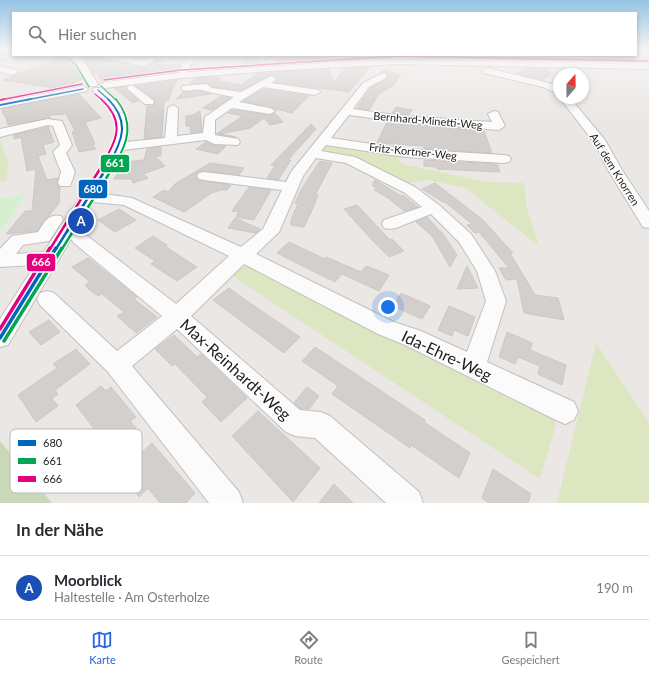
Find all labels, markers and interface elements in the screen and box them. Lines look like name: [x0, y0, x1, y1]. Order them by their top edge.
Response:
search box: [12, 12, 637, 56]
icon: search: [26, 23, 48, 45]
text: Hier suchen: [58, 25, 137, 43]
north arrow: [553, 68, 589, 104]
street label: Bernhard-Minetti-Weg: [373, 109, 483, 131]
street label: Auf dem Knorren: [587, 130, 643, 208]
street label: Fritz-Kortner-Weg: [368, 140, 458, 162]
line badge: 661: [100, 154, 130, 173]
text: 661: [105, 156, 125, 169]
line badge: 680: [78, 179, 108, 199]
text: 680: [83, 182, 103, 195]
pin: A: [68, 206, 94, 236]
line badge: 666: [26, 253, 56, 272]
text: 666: [31, 255, 51, 268]
your location: [378, 297, 398, 317]
street label: Max-Reinhardt-Weg: [177, 314, 295, 424]
street label: Ida-Ehre-Weg: [399, 326, 495, 384]
legend: [10, 429, 142, 493]
text: 680: [43, 436, 63, 449]
text: 661: [43, 454, 62, 467]
text: 666: [43, 472, 62, 485]
text: In der Nähe: [16, 519, 104, 540]
text: Moorblick: [54, 571, 122, 589]
text: A: [24, 580, 34, 596]
text: 190 m: [596, 580, 633, 596]
text: Haltestelle · Am Osterholze: [54, 589, 210, 605]
tab: Karte: [89, 629, 116, 666]
tab: Route: [294, 629, 323, 666]
tab: Gespeichert: [501, 629, 560, 666]

